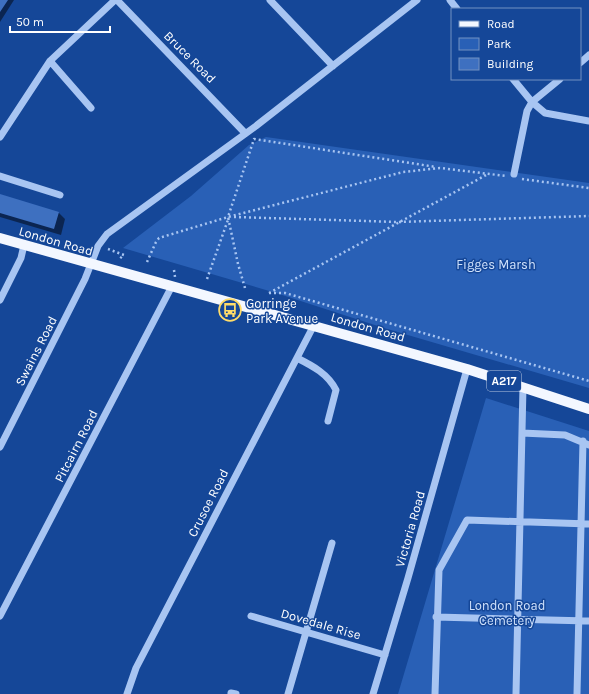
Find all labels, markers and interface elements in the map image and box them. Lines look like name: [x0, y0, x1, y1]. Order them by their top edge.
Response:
scale bar: [10, 8, 110, 34]
legend: [451, 8, 581, 80]
text: 50 m: [16, 15, 44, 29]
text: Road: [487, 17, 515, 31]
street label: Bruce Road: [161, 28, 219, 86]
text: Park: [487, 37, 512, 51]
text: Building: [487, 57, 534, 71]
street label: London Road: [17, 223, 95, 259]
park label: Figges Marsh: [456, 257, 536, 272]
place label: Gorringe Park Avenue: [246, 296, 319, 326]
bus stop icon: Gorringe Park Avenue: [217, 297, 243, 323]
street label: London Road: [329, 309, 407, 345]
street label: Swains Road: [12, 314, 60, 388]
road number: A217: [487, 371, 521, 391]
street label: Pitcairn Road: [51, 407, 101, 485]
street label: Crusoe Road: [184, 467, 232, 539]
street label: Victoria Road: [392, 489, 428, 569]
park label: London Road Cemetery: [469, 598, 545, 628]
street label: Dovedale Rise: [279, 605, 363, 643]

